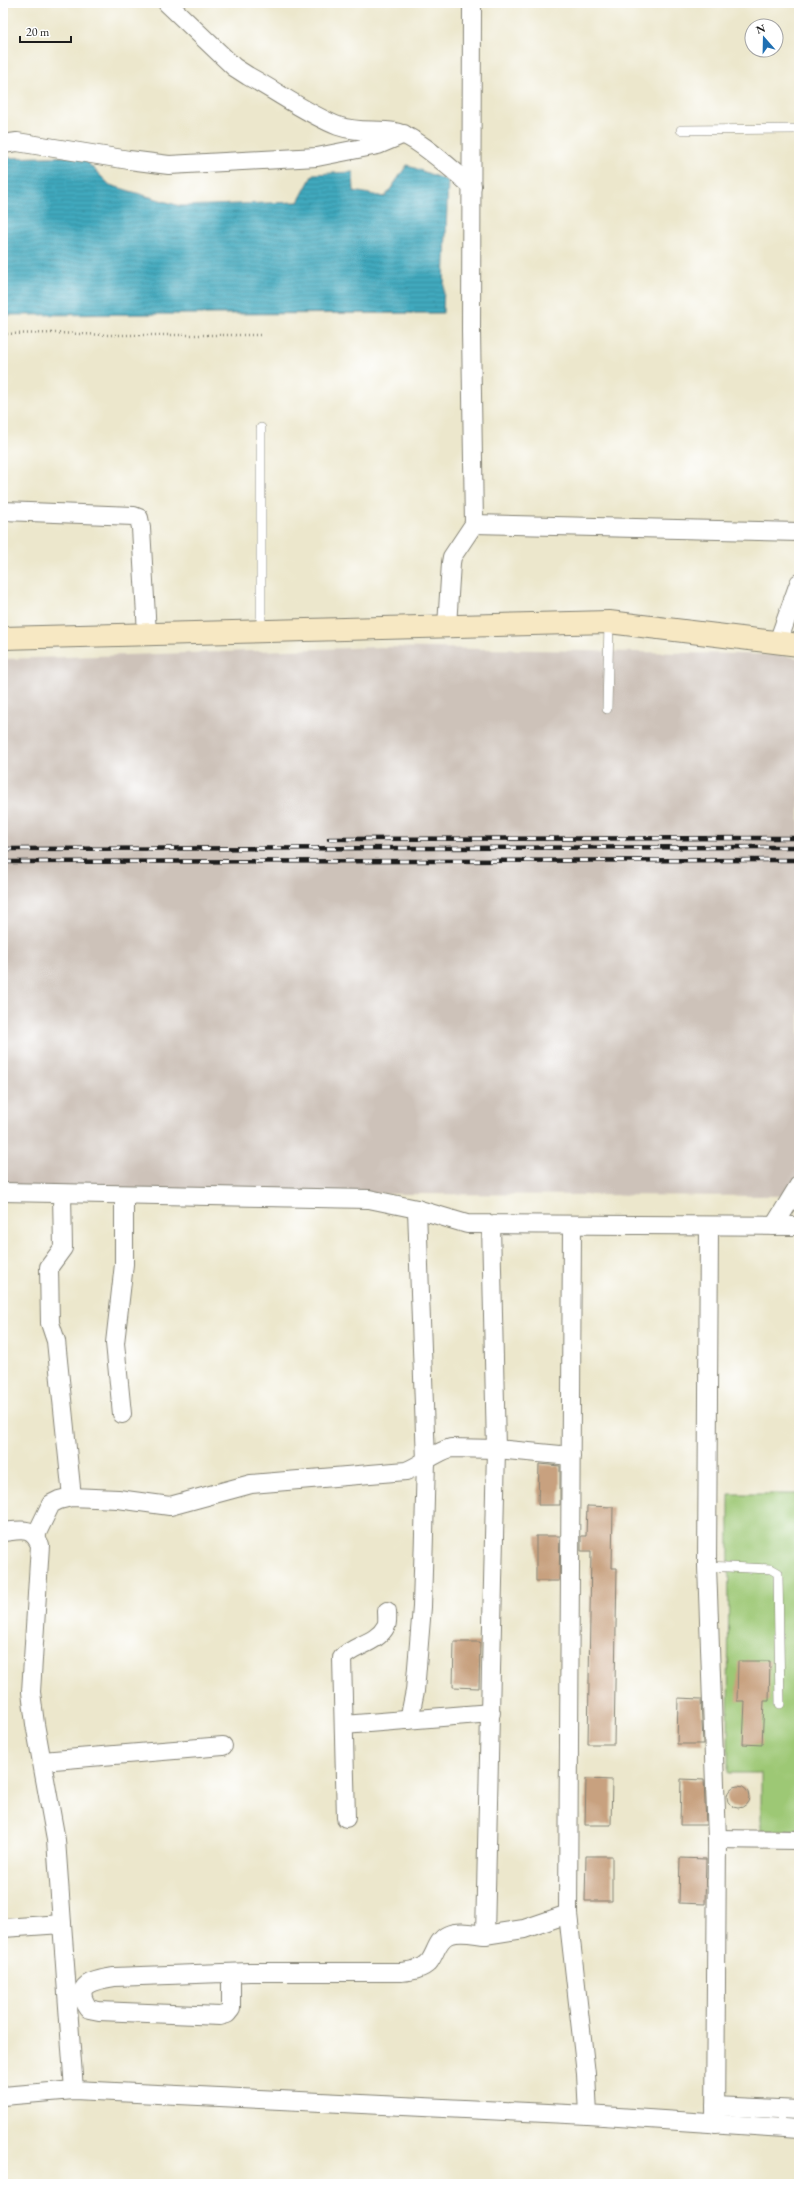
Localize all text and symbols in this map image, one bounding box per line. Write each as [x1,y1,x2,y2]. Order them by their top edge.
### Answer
scale bar [20,18,71,44]
north arrow [744,18,784,58]
text: N [754,20,767,37]
text: 20 m [26,24,50,40]

